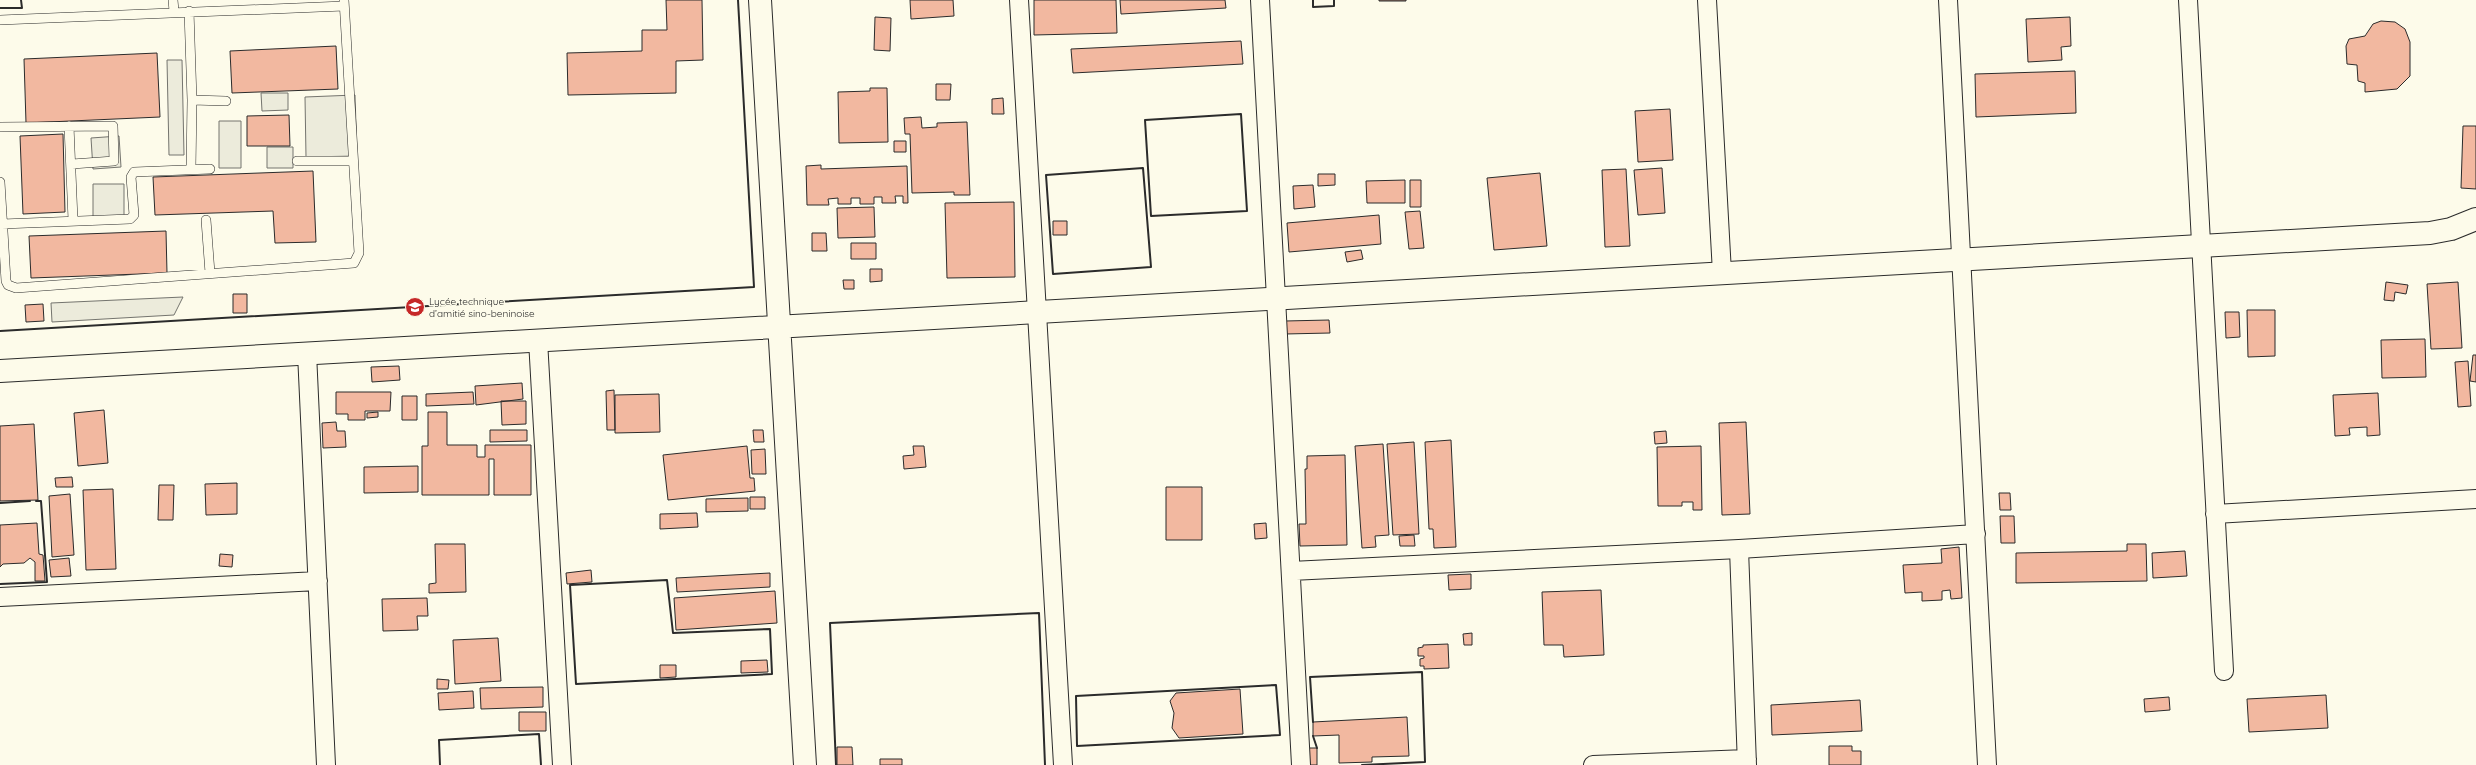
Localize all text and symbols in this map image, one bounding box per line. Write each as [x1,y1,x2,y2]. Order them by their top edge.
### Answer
place label: Lycée technique d’amitié sino-beninoise [429,295,535,320]
school or university icon: Lycée technique d’amitié sino-beninoise [404,296,426,318]

